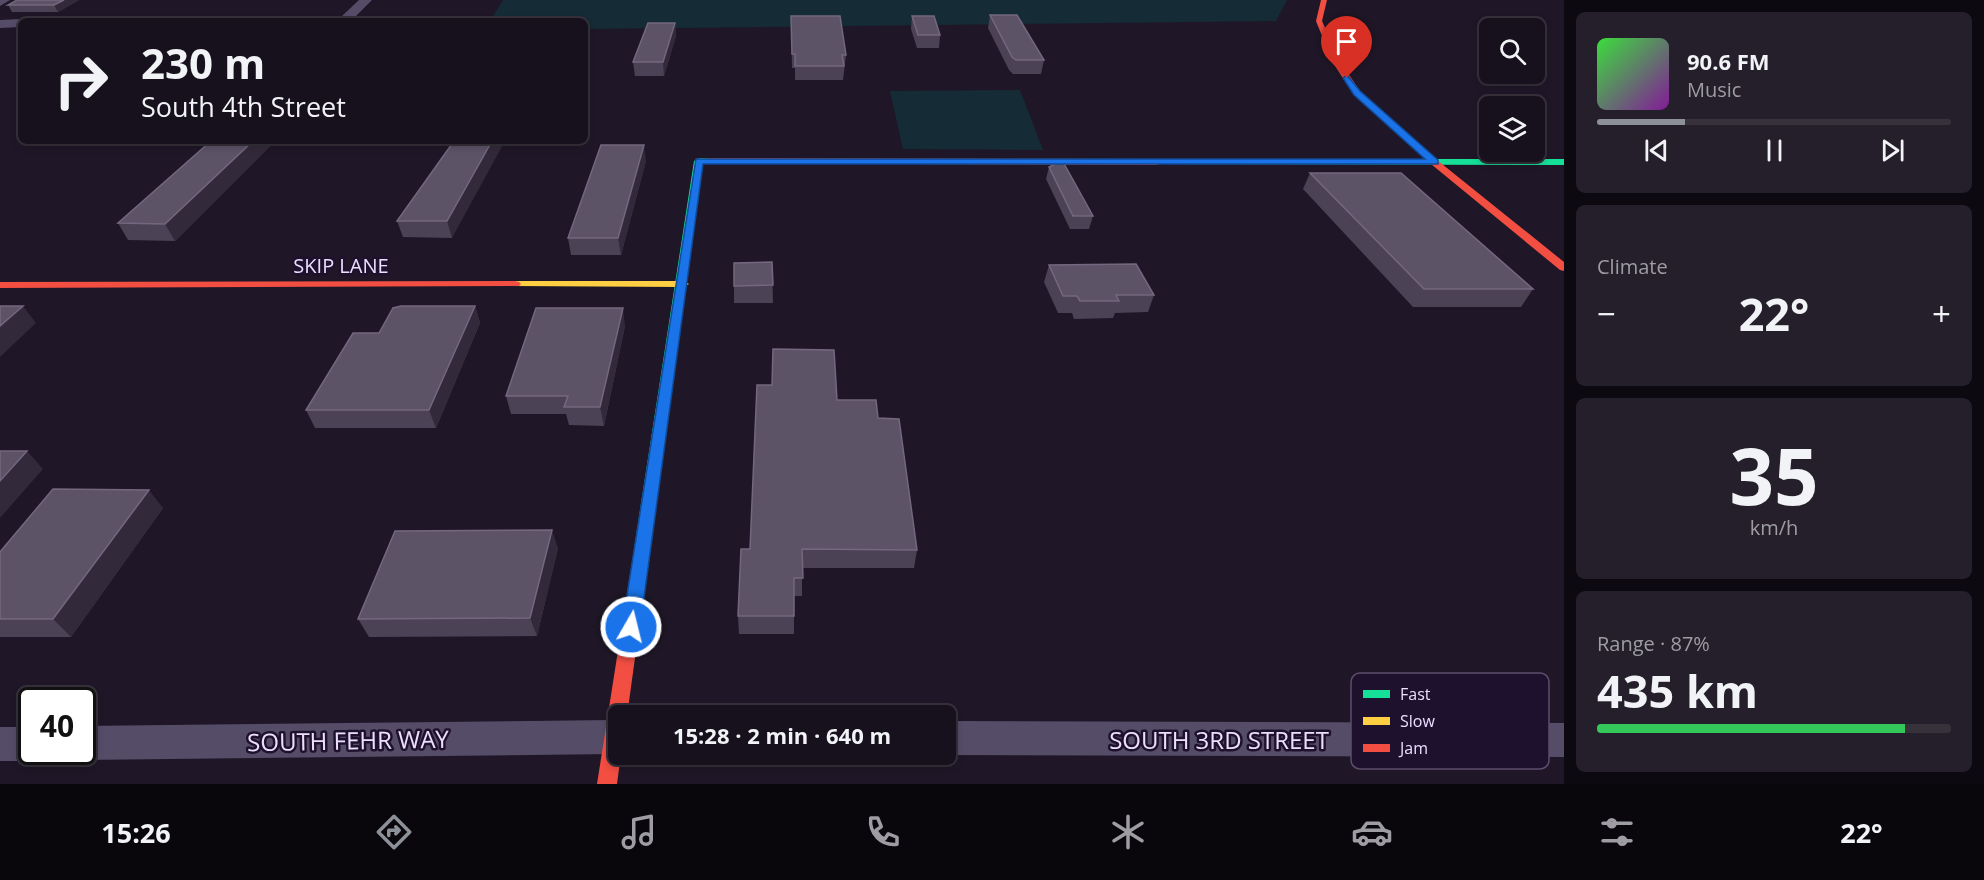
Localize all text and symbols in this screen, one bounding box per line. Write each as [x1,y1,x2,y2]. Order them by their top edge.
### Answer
pin [1321,16,1372,78]
map controls [1479,18,1545,162]
button: search [1479,18,1545,84]
icon: arrive [1330,25,1363,58]
text: 230 m [141,34,265,91]
icon: right [42,42,120,120]
text: 90.6 FM [1687,46,1770,76]
text: Music [1687,76,1741,103]
text: South 4th Street [141,88,346,125]
button: layers [1479,96,1545,162]
icon: previous [1640,134,1673,167]
icon: pause [1758,134,1791,167]
icon: next [1876,134,1909,167]
street label: SKIP LANE [293,252,389,279]
text: Climate [1597,253,1668,280]
text: 22° [1739,283,1809,344]
text: − [1597,291,1616,336]
text: + [1932,291,1951,336]
text: 35 [1729,422,1819,528]
text: km/h [1750,514,1798,541]
position arrow [599,595,663,659]
text: Range · 87% [1597,630,1710,657]
text: 435 km [1597,660,1758,721]
legend [1351,673,1549,769]
text: Fast [1400,683,1431,705]
speed limit sign: 40 [18,687,96,765]
text: Slow [1400,710,1435,732]
text: 15:28 · 2 min · 640 m [673,720,891,750]
street label: SOUTH FEHR WAY [247,722,450,758]
street label: SOUTH 3RD STREET [1109,723,1329,756]
text: Jam [1398,737,1428,759]
icon: directions [373,811,415,853]
icon: music [618,811,660,853]
icon: phone [862,811,904,853]
icon: climate [1107,811,1149,853]
icon: car [1351,811,1393,853]
icon: filters [1596,811,1638,853]
text: 15:26 [101,814,171,851]
text: 22° [1840,814,1883,851]

